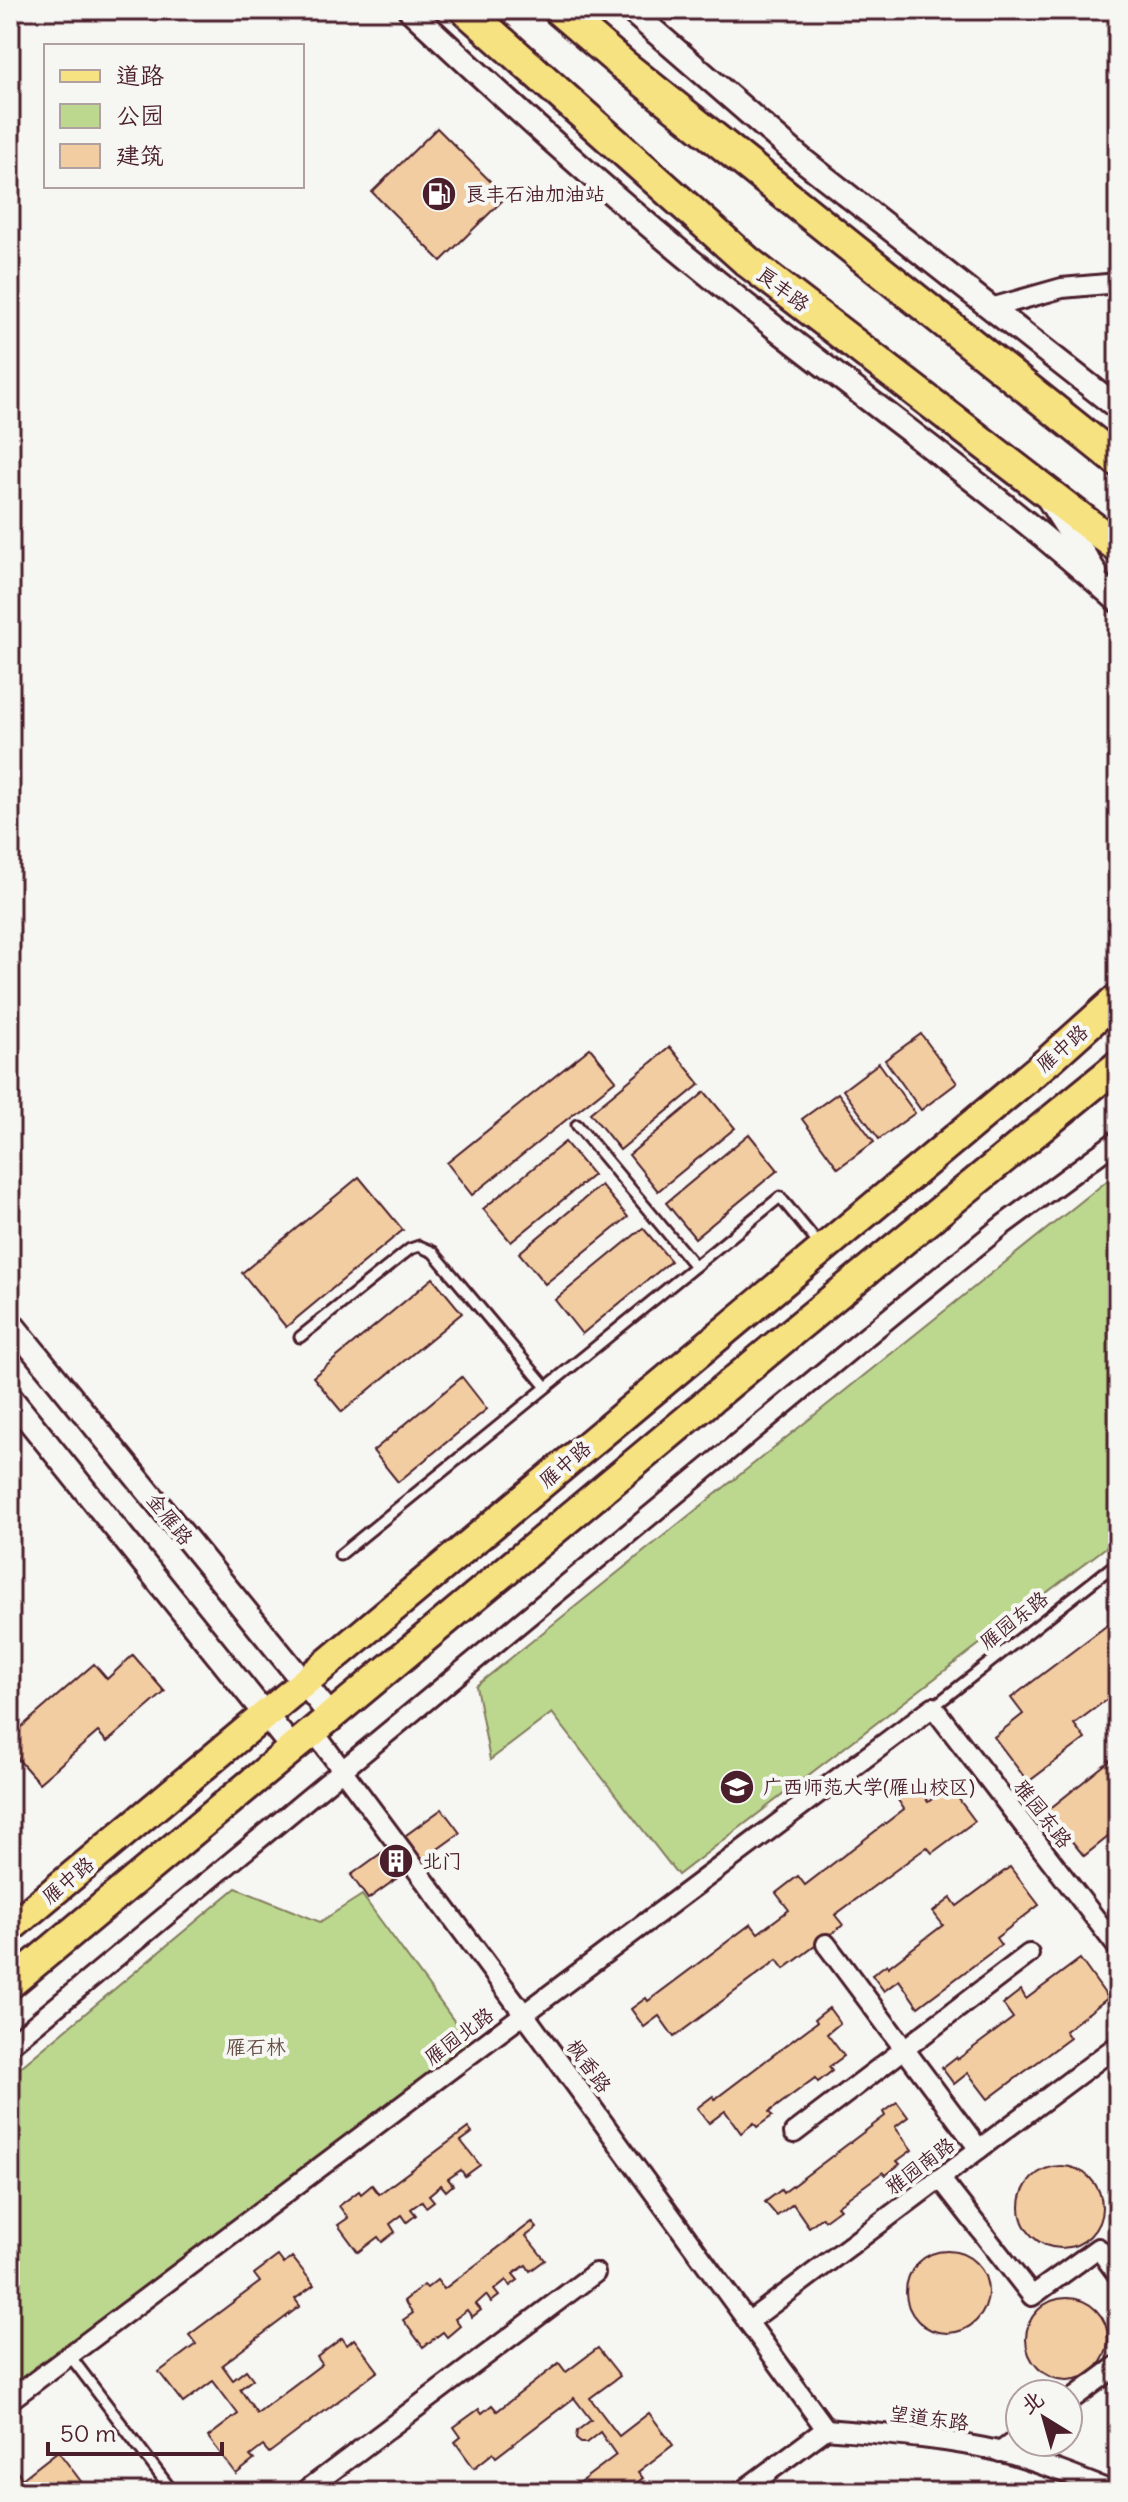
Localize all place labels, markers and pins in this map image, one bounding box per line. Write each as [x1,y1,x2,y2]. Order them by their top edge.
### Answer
fuel station icon: 良丰石油加油站 [420,175,458,213]
place label: 良丰石油加油站 [465,181,605,206]
school or university icon: 广西师范大学(雁山校区) [718,1768,756,1806]
place label: 广西师范大学(雁山校区) [763,1774,975,1799]
building icon: 北门 [377,1842,415,1880]
place label: 北门 [422,1848,462,1873]

